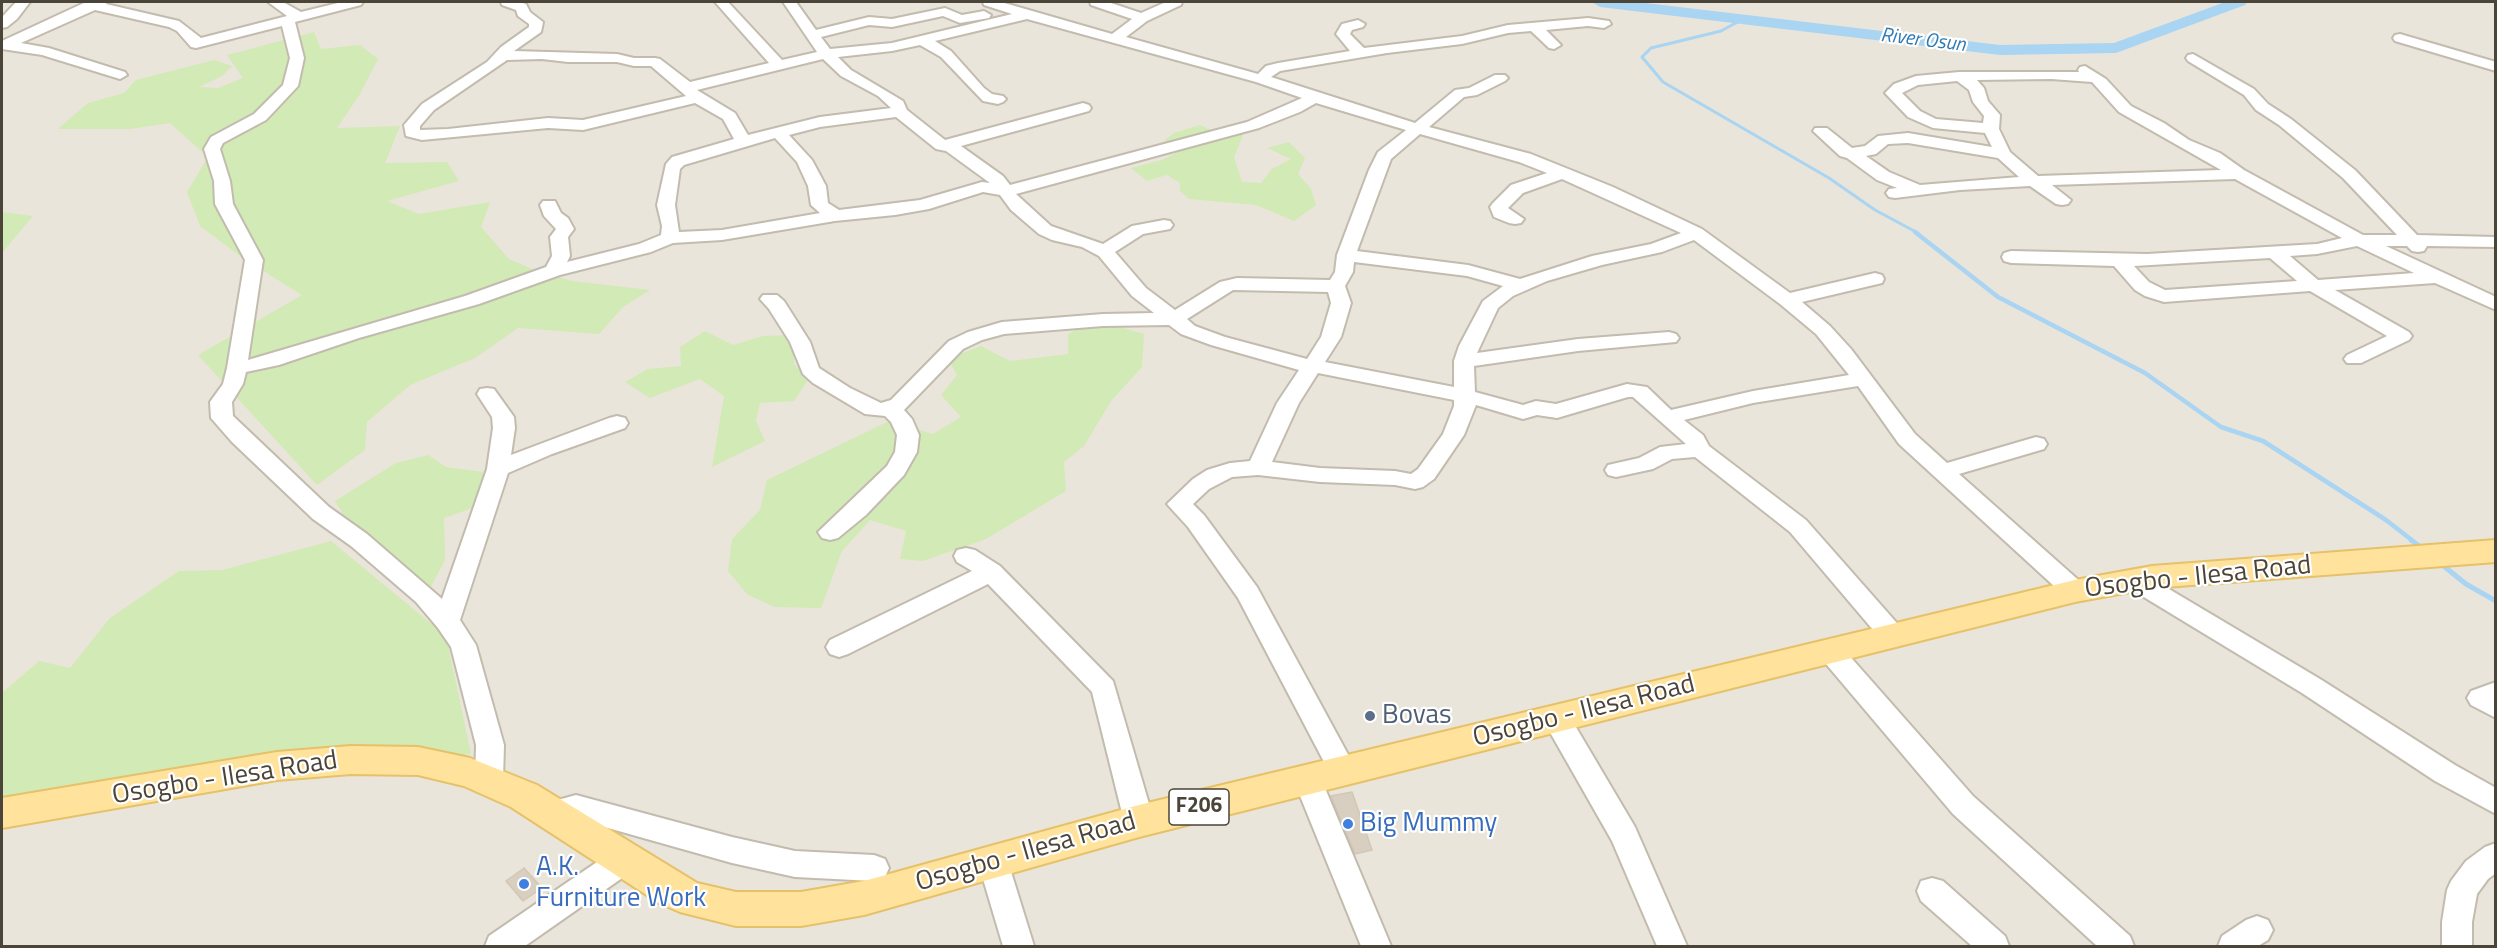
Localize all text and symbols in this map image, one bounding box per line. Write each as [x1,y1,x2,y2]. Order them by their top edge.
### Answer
water label: River Osun [1879,24,1967,58]
street label: Osogbo - Ilesa Road [2083,550,2313,606]
street label: Osogbo - Ilesa Road [1470,669,1698,755]
place label: Bovas [1382,700,1451,732]
marker: Bovas [1363,709,1377,723]
street label: Osogbo - Ilesa Road [110,745,340,813]
road number: F206 [1169,789,1229,825]
street label: Osogbo - Ilesa Road [912,806,1140,900]
place label: Big Mummy [1360,808,1497,840]
marker: Big Mummy [1341,817,1355,831]
place label: A.K. Furniture Work [536,852,706,915]
marker: A.K. Furniture Work [517,877,531,891]

